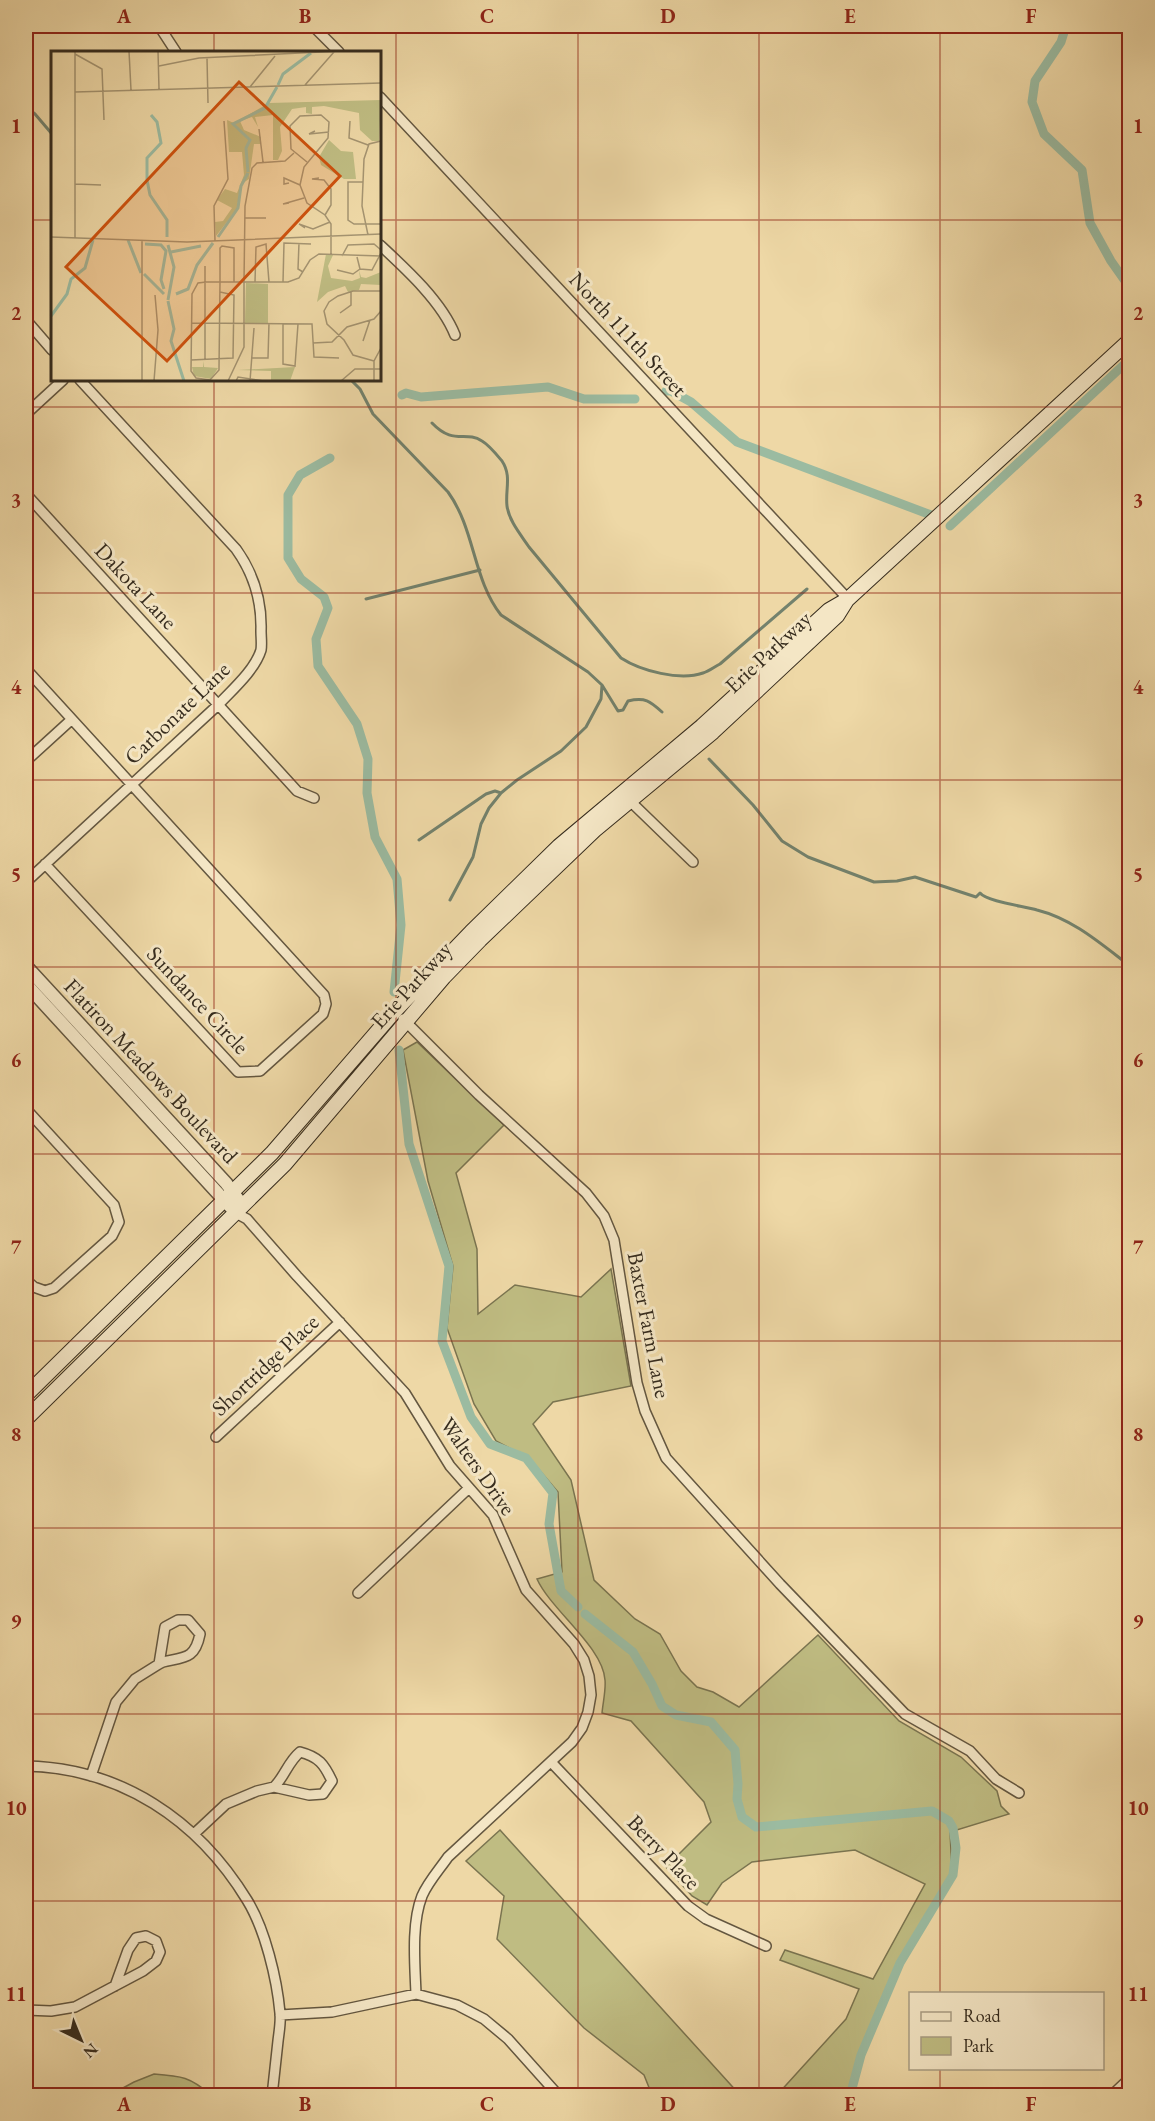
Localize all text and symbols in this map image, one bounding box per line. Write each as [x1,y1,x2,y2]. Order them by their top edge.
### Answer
text: A [116,3,132,29]
text: B [299,3,311,29]
text: C [480,3,494,29]
text: D [660,3,676,29]
text: E [844,3,856,29]
text: F [1026,3,1037,29]
inset map [51,51,381,381]
text: 1 [11,113,21,139]
text: 1 [1133,113,1143,139]
street label: North 111th Street [563,265,694,403]
text: 2 [11,300,22,326]
text: 2 [1133,300,1144,326]
text: 3 [11,487,21,513]
text: 3 [1133,487,1143,513]
street label: Dakota Lane [88,536,184,636]
street label: Erie Parkway [718,604,818,700]
street label: Carbonate Lane [118,655,236,771]
text: 4 [11,674,22,700]
text: 4 [1133,674,1144,700]
text: 5 [11,861,21,887]
text: 5 [1133,861,1143,887]
street label: Erie Parkway [364,935,458,1035]
street label: Sundance Circle [140,940,256,1061]
street label: Flatiron Meadows Boulevard [58,972,245,1170]
text: 6 [11,1047,22,1073]
text: 6 [1133,1047,1144,1073]
text: 7 [11,1234,22,1260]
text: 7 [1133,1234,1144,1260]
street label: Baxter Farm Lane [621,1249,677,1401]
street label: Shortridge Place [205,1308,325,1422]
street label: Walters Drive [434,1411,523,1521]
text: 8 [11,1421,21,1447]
text: 8 [1133,1421,1143,1447]
text: 9 [11,1608,22,1634]
text: 9 [1133,1608,1144,1634]
text: 10 [5,1795,27,1821]
text: 10 [1127,1795,1149,1821]
street label: Berry Place [621,1808,707,1896]
text: 11 [5,1981,27,2007]
text: 11 [1127,1981,1149,2007]
legend [909,1992,1104,2070]
text: Road [963,2004,1002,2027]
north arrow [51,2010,111,2070]
text: Park [963,2034,994,2057]
text: N [79,2039,103,2063]
text: A [116,2091,132,2117]
text: B [299,2091,311,2117]
text: C [480,2091,494,2117]
text: D [660,2091,676,2117]
text: E [844,2091,856,2117]
text: F [1026,2091,1037,2117]

